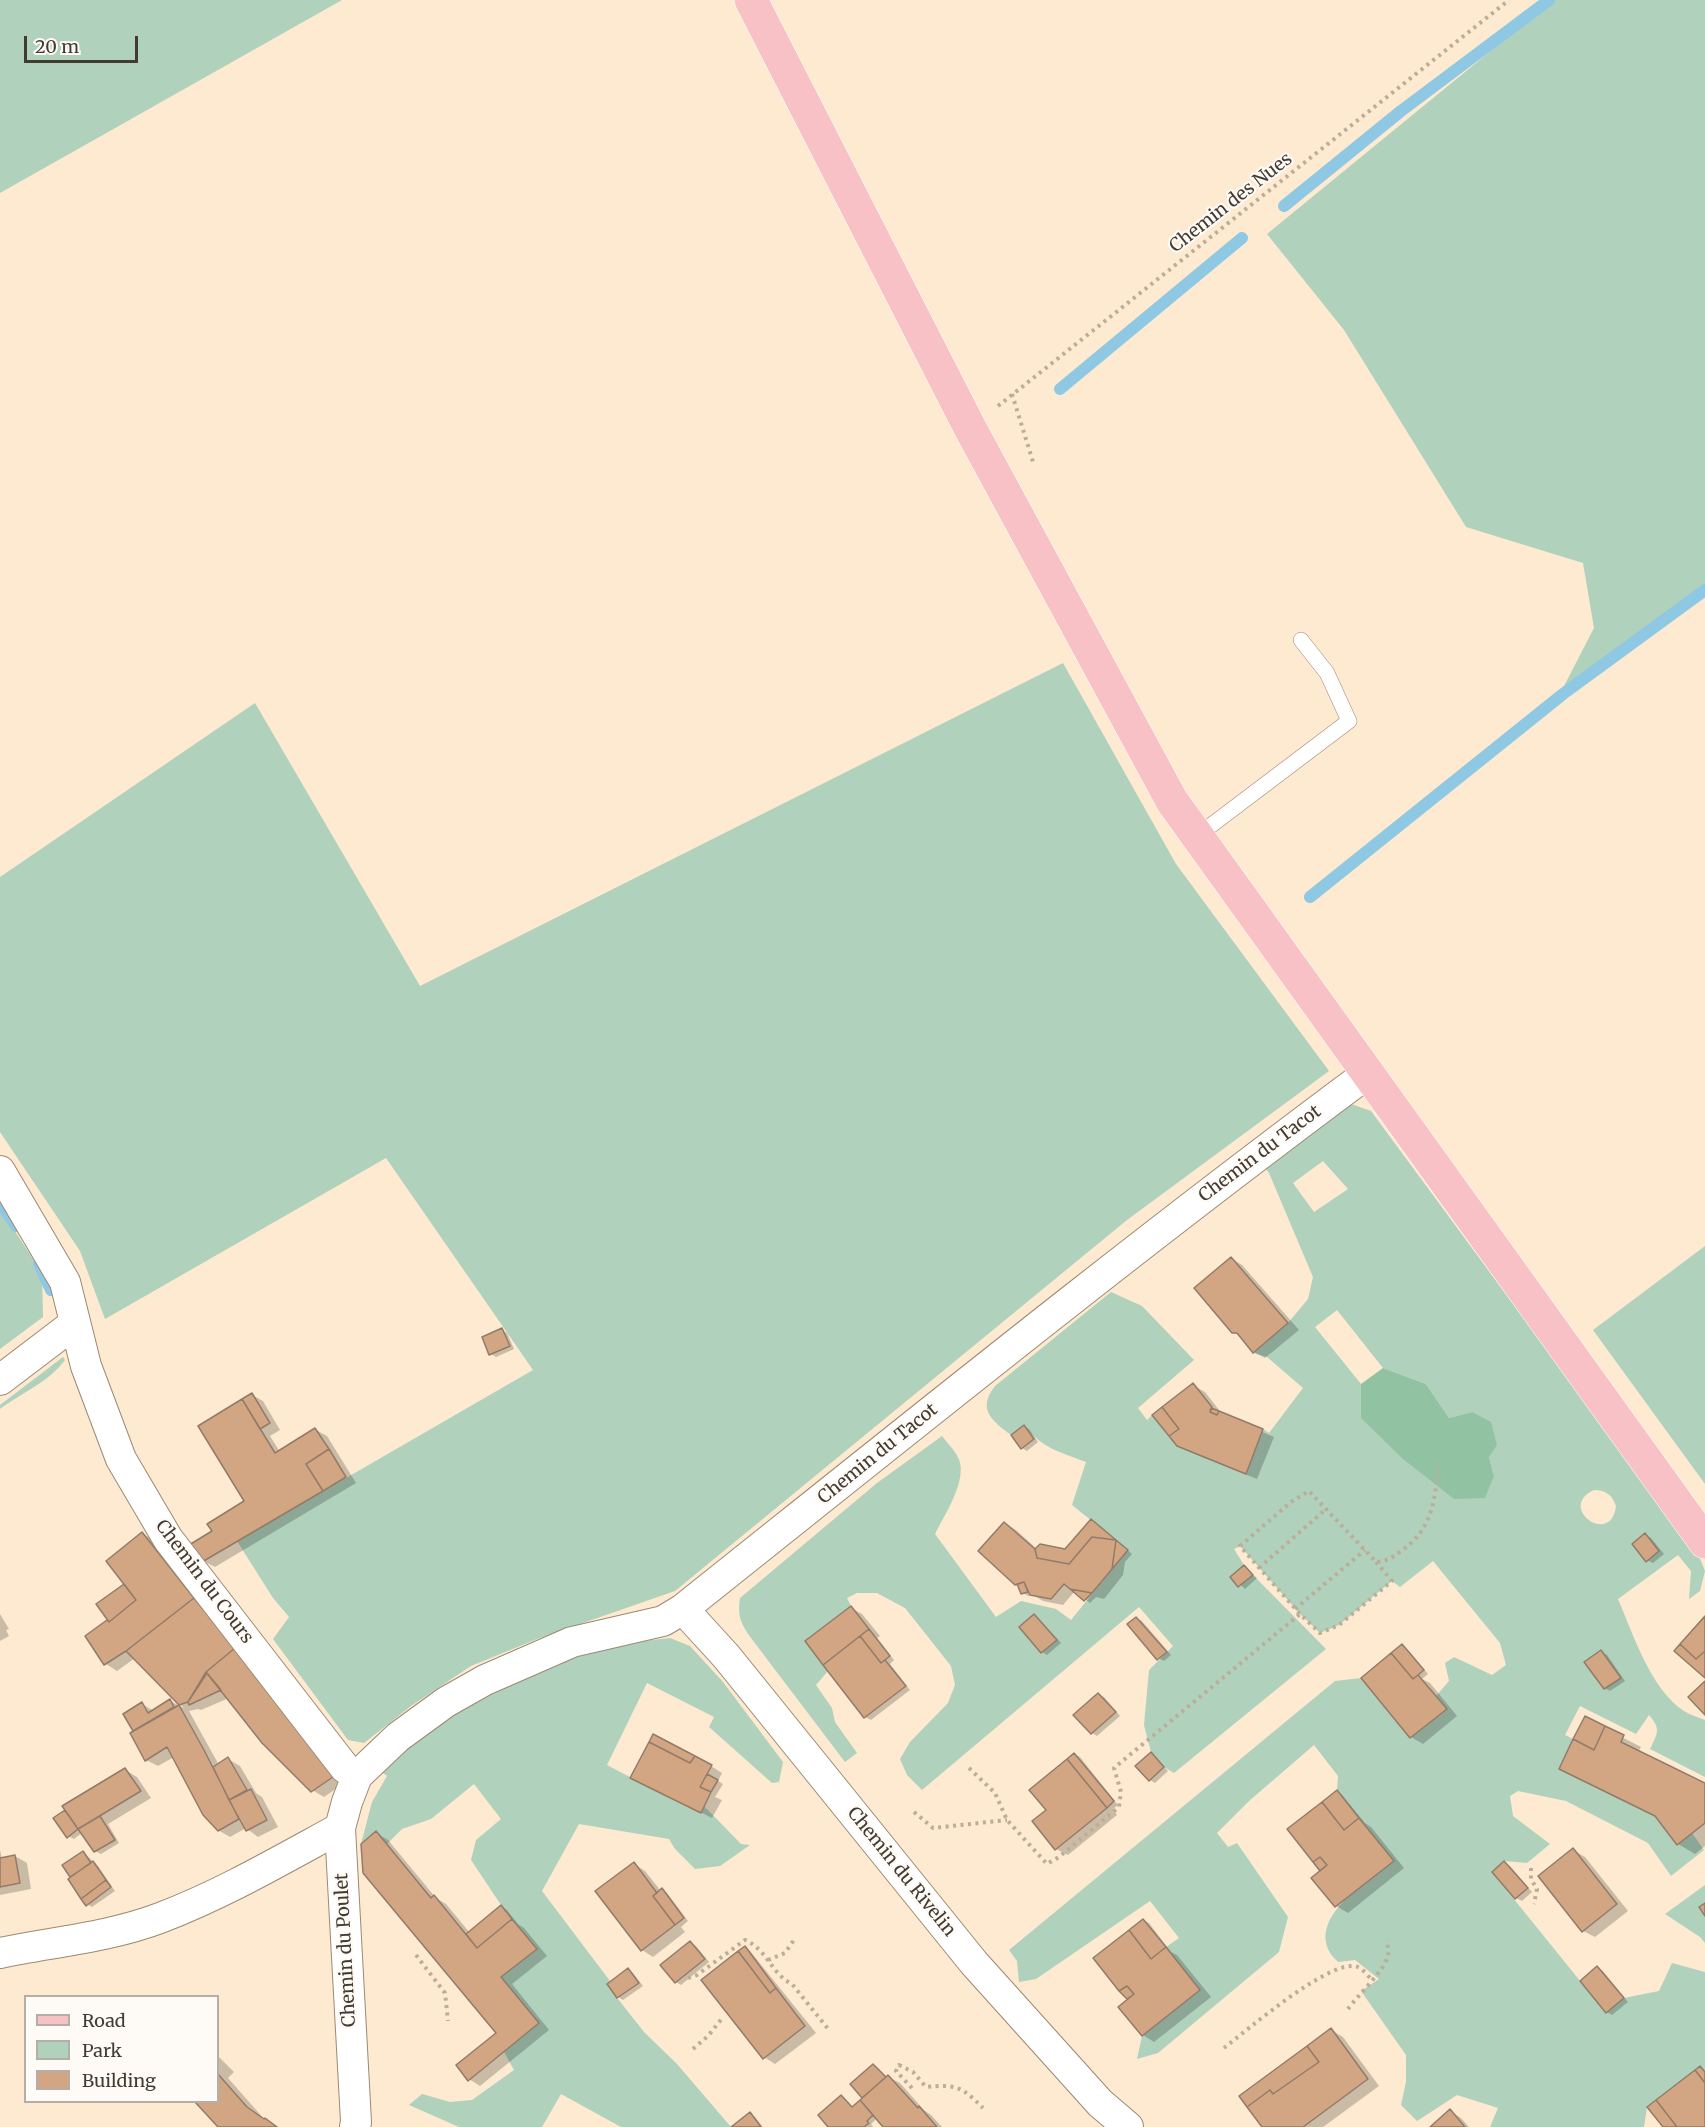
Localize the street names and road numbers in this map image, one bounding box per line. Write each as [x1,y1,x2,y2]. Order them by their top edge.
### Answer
street label: Chemin des Nues [1165,148,1297,258]
street label: Chemin du Tacot [1195,1101,1325,1207]
street label: Chemin du Tacot [814,1399,942,1509]
street label: Chemin du Cours [150,1516,258,1648]
street label: Chemin du Rivelin [842,1803,960,1941]
street label: Chemin du Poulet [331,1872,361,2028]

